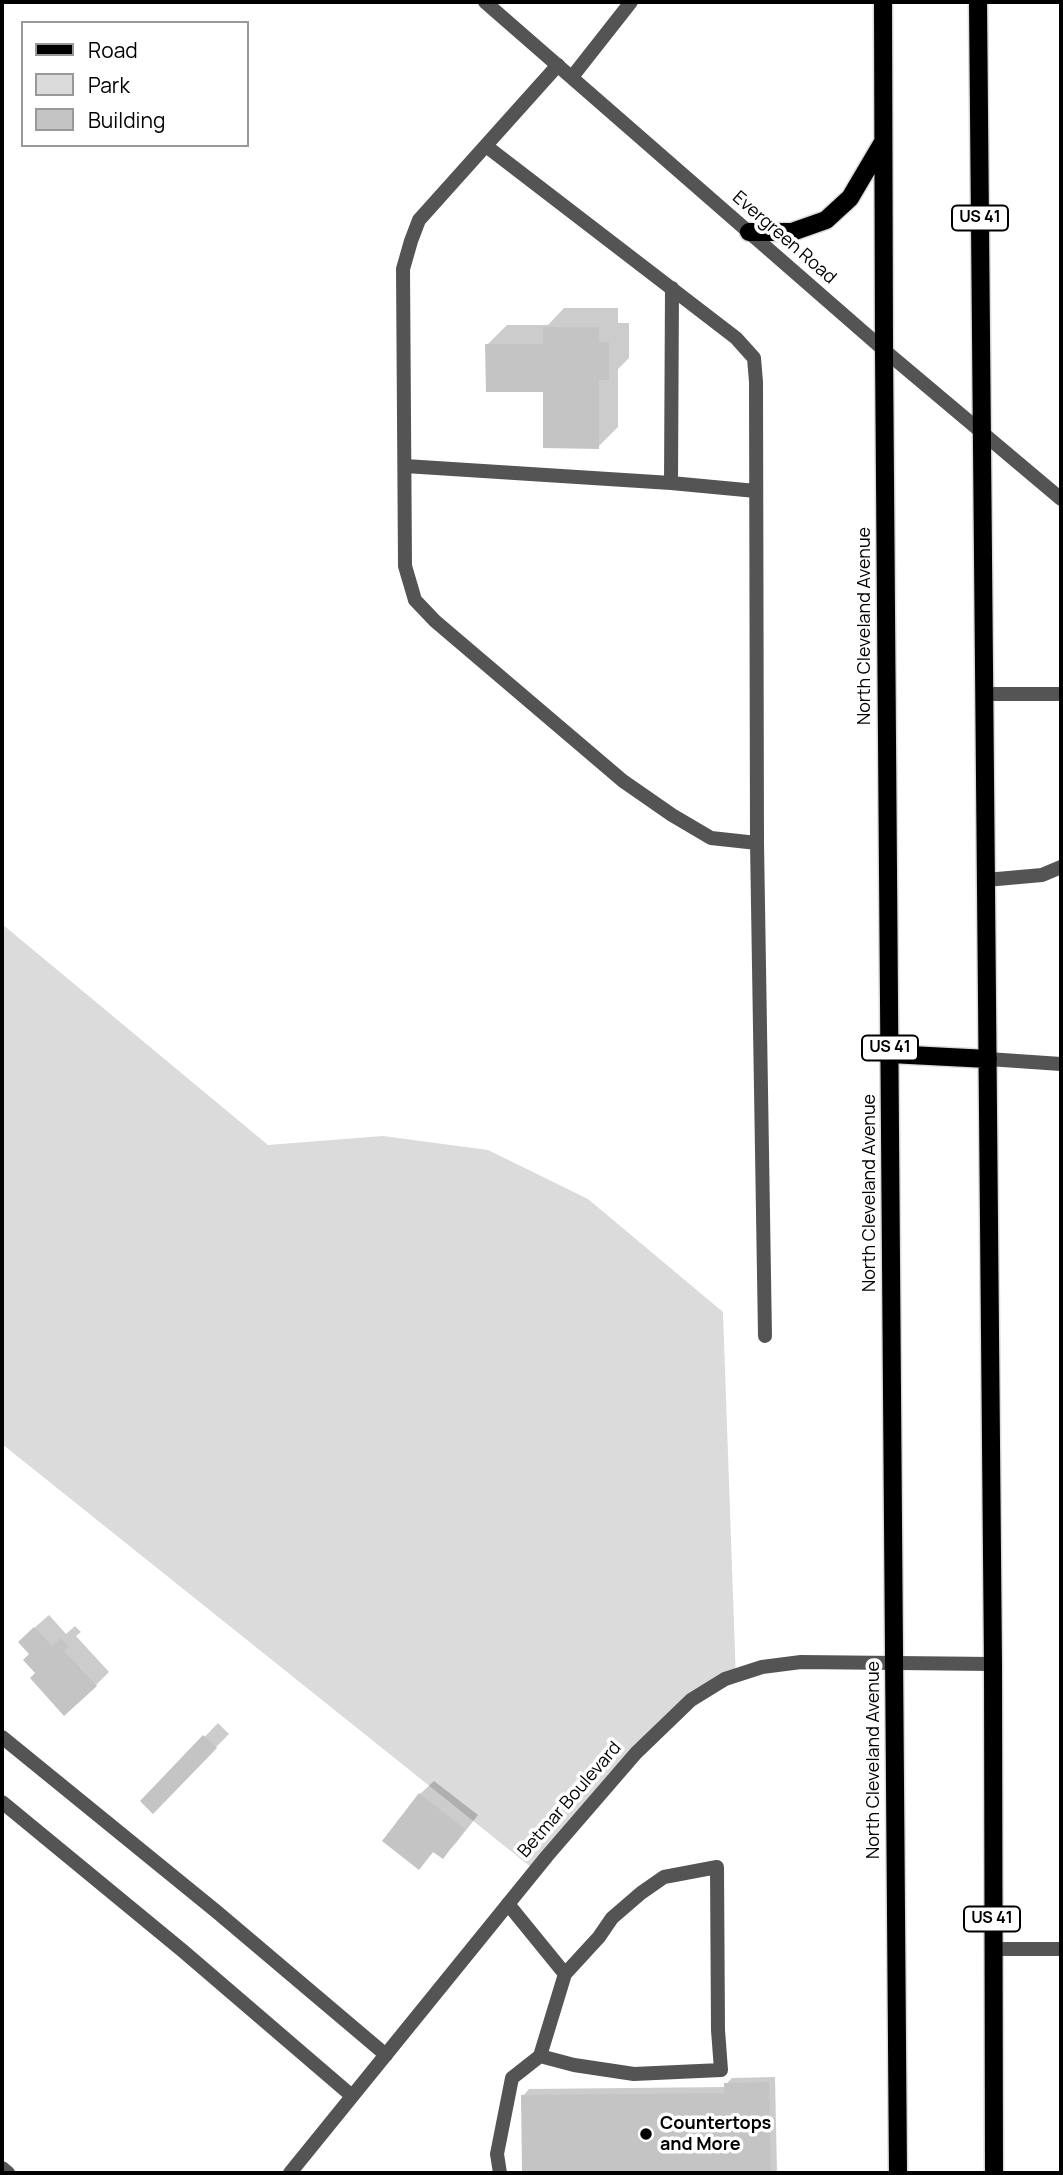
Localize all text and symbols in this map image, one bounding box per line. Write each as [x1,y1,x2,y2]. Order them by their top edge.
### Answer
legend [21,21,248,147]
text: Road [88,36,138,64]
text: Park [88,71,130,99]
text: Building [88,106,165,134]
street label: Evergreen Road [728,187,840,289]
road number: US 41 [952,206,1008,230]
street label: North Cleveland Avenue [854,527,876,725]
road number: US 41 [862,1036,918,1060]
street label: North Cleveland Avenue [859,1094,881,1292]
street label: North Cleveland Avenue [863,1661,885,1859]
street label: Betmar Boulevard [514,1738,626,1862]
road number: US 41 [964,1907,1020,1932]
place label: Countertops and More [660,2113,771,2156]
marker: Countertops and More [638,2126,654,2142]

